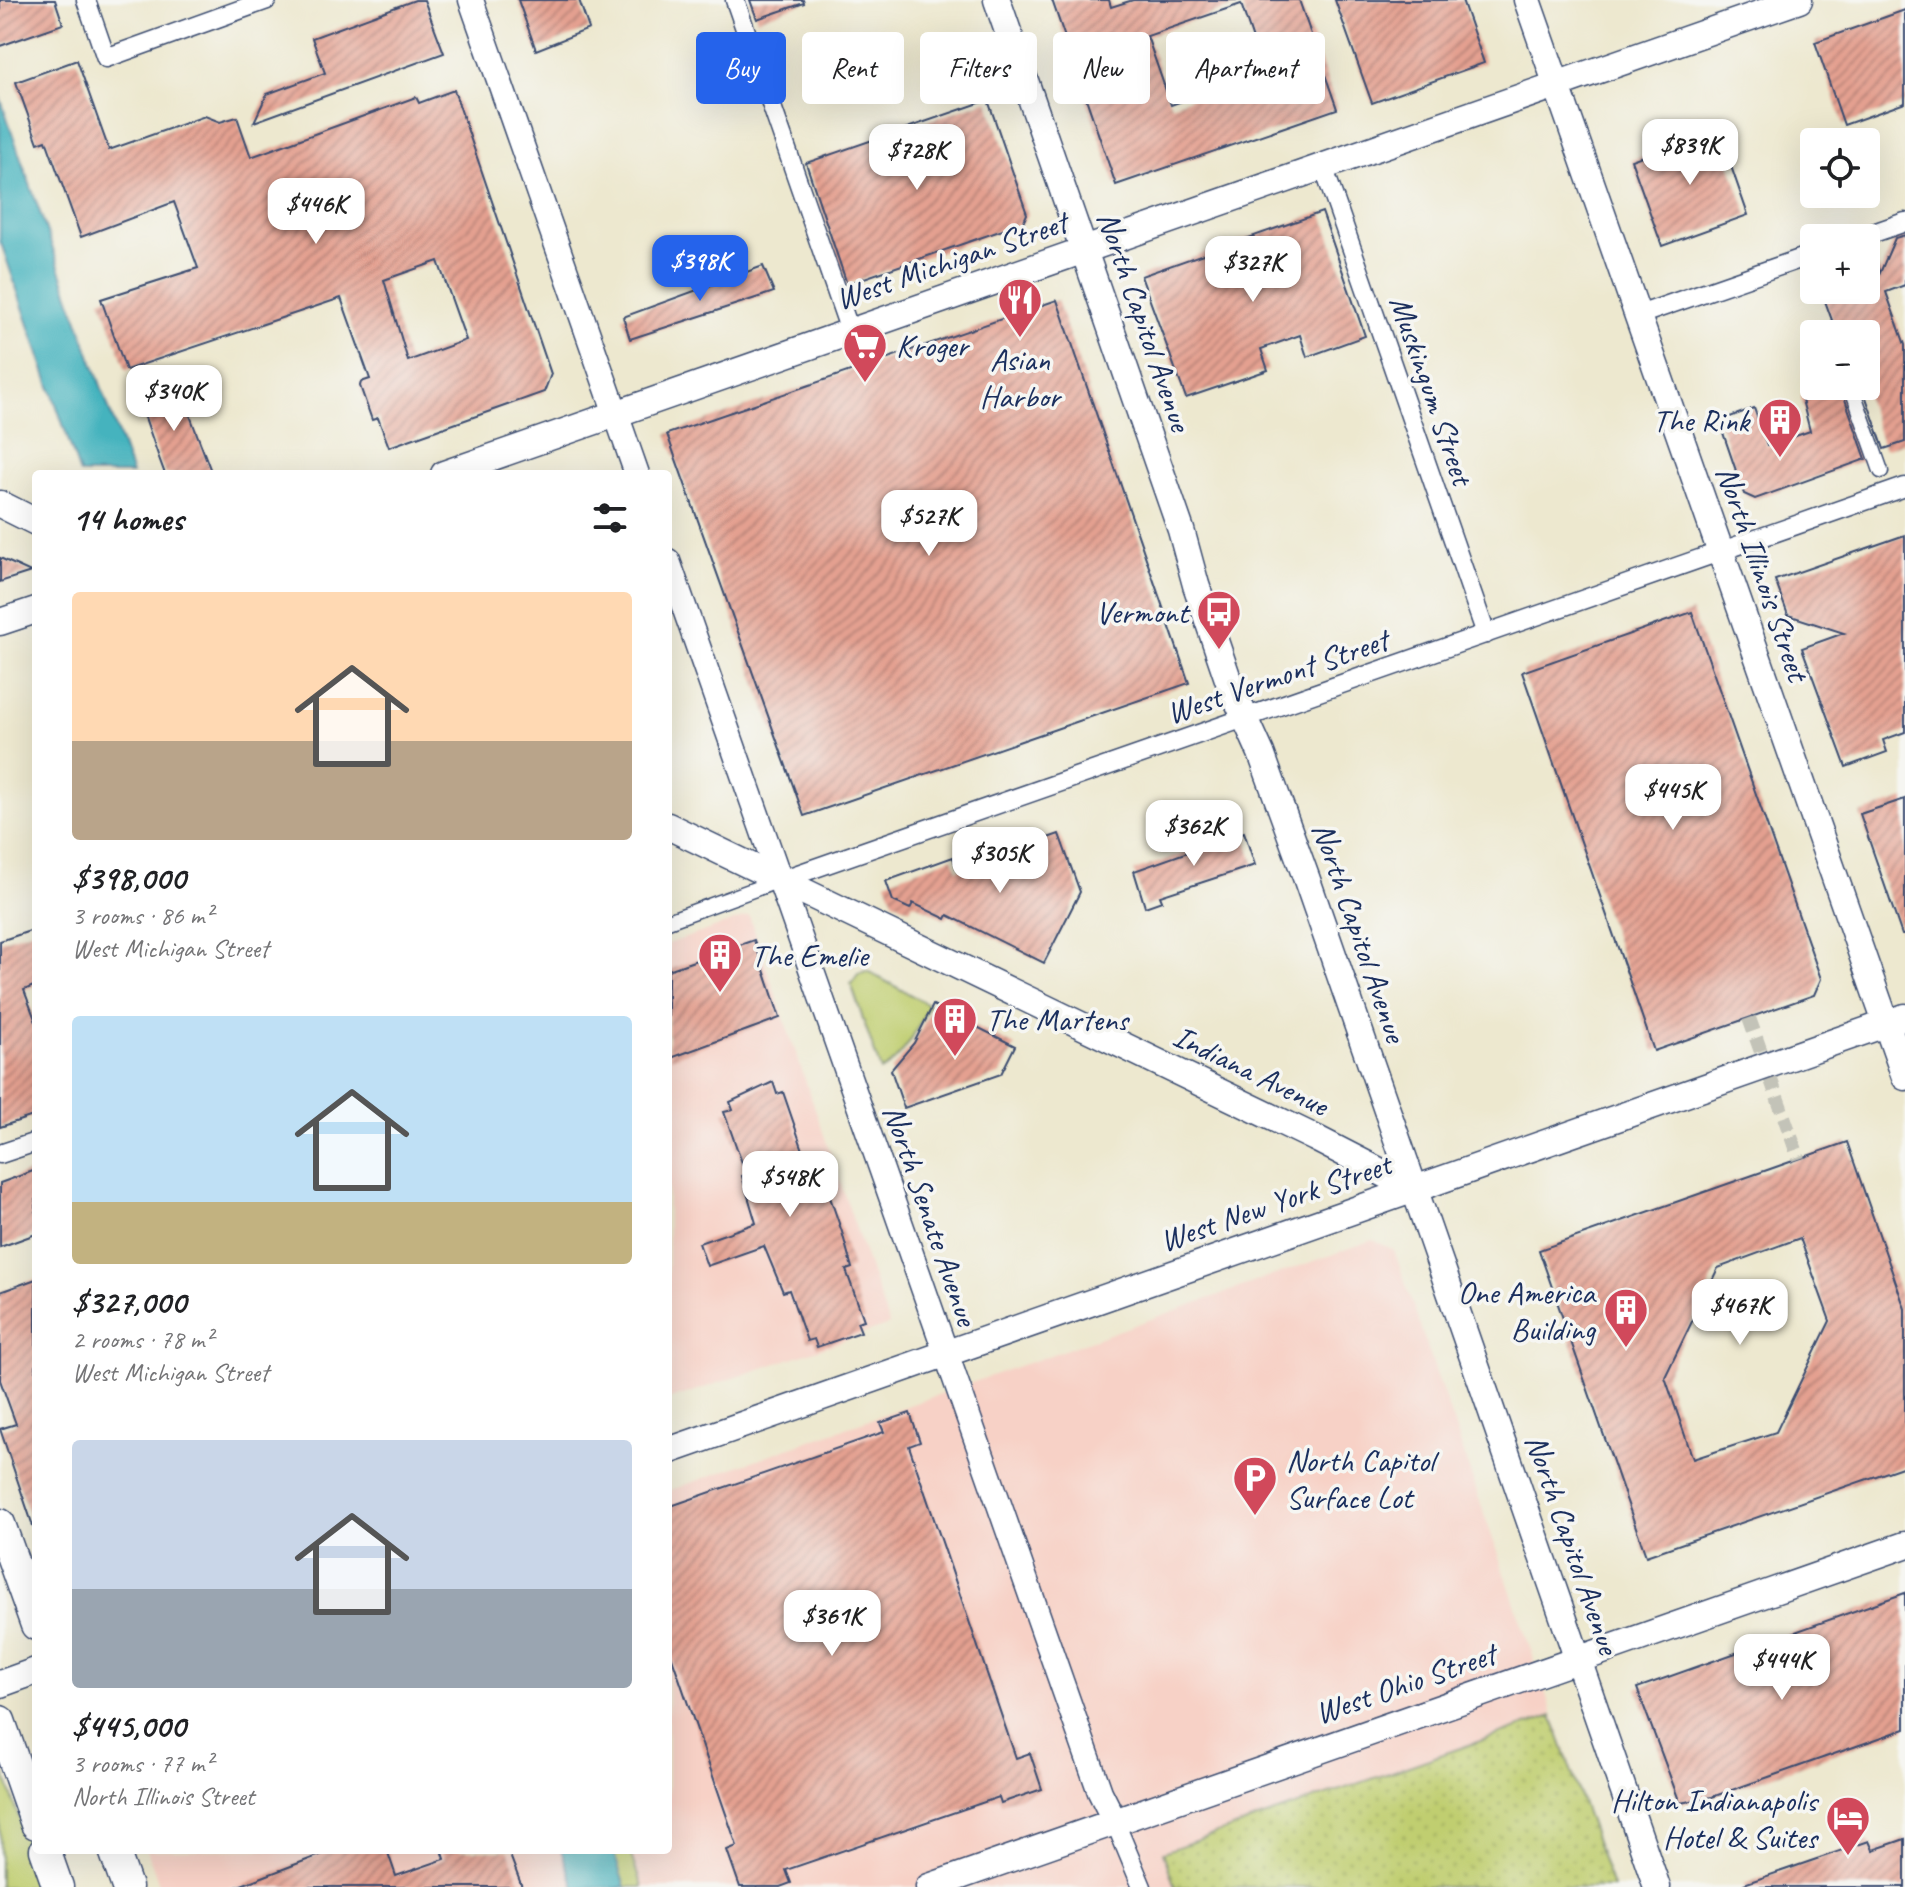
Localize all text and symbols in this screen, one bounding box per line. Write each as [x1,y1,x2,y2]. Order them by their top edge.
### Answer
chip: Buy [696,32,786,104]
chip: Rent [802,32,904,104]
chip: Filters [920,32,1037,104]
chip: New [1053,32,1150,104]
chip: Apartment [1166,32,1325,104]
pin: $839K [1634,119,1746,187]
pin: $728K [861,124,973,192]
text: $839K [1660,128,1720,161]
map controls [1800,128,1880,400]
button: locate [1800,128,1880,208]
text: $728K [887,133,947,166]
pin: $446K [260,178,372,246]
text: $446K [286,187,346,220]
street label: West Michigan Street [830,200,1076,319]
street label: North Capitol Avenue [1088,206,1202,439]
button: + [1800,224,1880,304]
pin: $398K [644,235,756,303]
pin: $327K [1197,236,1309,304]
text: $398K [670,244,730,277]
text: $327K [1223,245,1283,278]
restaurant icon: Asian Harbor [996,276,1044,339]
street label: Muskingum Street [1380,290,1484,493]
button: − [1800,320,1880,400]
supermarket icon: Kroger [841,321,889,384]
place label: Kroger [896,325,971,366]
place label: Asian Harbor [980,339,1063,417]
pin: $340K [118,365,230,433]
text: $340K [144,374,204,407]
building icon: The Rink [1756,396,1804,459]
place label: The Rink [1653,400,1751,441]
street label: North Illinois Street [1707,460,1820,689]
pin: $527K [873,490,985,558]
icon: filters [588,496,632,540]
text: 14 homes [72,497,183,540]
text: $527K [899,499,959,532]
bus stop icon: Vermont [1195,588,1243,651]
place label: Vermont [1095,592,1191,633]
street label: West Vermont Street [1161,618,1397,734]
icon: home [280,644,424,788]
pin: $445K [1617,764,1729,832]
text: $445K [1643,773,1703,806]
pin: $362K [1138,800,1250,868]
text: $362K [1164,809,1224,842]
street label: North Capitol Avenue [1303,817,1417,1050]
pin: $305K [944,827,1056,895]
text: $305K [970,836,1030,869]
text: $398,000 [72,856,185,899]
text: 3 rooms · 86 m² [72,899,213,932]
building icon: The Emelie [696,931,744,994]
text: West Michigan Street [72,932,269,965]
place label: The Emelie [751,935,871,976]
building icon: The Martens [931,995,979,1058]
place label: The Martens [986,999,1130,1040]
street label: Indiana Avenue [1167,1015,1337,1127]
icon: home [280,1068,424,1212]
street label: North Senate Avenue [874,1099,988,1333]
street label: West New York Street [1154,1143,1399,1261]
pin: $548K [734,1151,846,1219]
text: $548K [760,1160,820,1193]
place label: One America Building [1458,1272,1597,1350]
pin: $467K [1684,1279,1796,1347]
text: $327,000 [72,1280,186,1323]
building icon: One America Building [1602,1286,1650,1349]
text: $467K [1710,1288,1770,1321]
text: 2 rooms · 78 m² [72,1323,213,1356]
text: West Michigan Street [72,1356,269,1389]
street label: North Capitol Avenue [1516,1429,1630,1662]
place label: North Capitol Surface Lot [1286,1440,1440,1518]
parking icon: North Capitol Surface Lot [1231,1454,1279,1517]
icon: home [280,1492,424,1636]
pin: $361K [776,1590,888,1658]
text: $361K [802,1599,862,1632]
street label: West Ohio Street [1310,1632,1505,1733]
pin: $444K [1726,1634,1838,1702]
text: $444K [1752,1643,1812,1676]
text: $445,000 [72,1704,185,1747]
text: 3 rooms · 77 m² [72,1747,213,1780]
text: North Illinois Street [72,1780,254,1813]
place label: Hilton Indianapolis Hotel & Suites [1611,1780,1820,1858]
hotel icon: Hilton Indianapolis Hotel & Suites [1824,1794,1872,1857]

